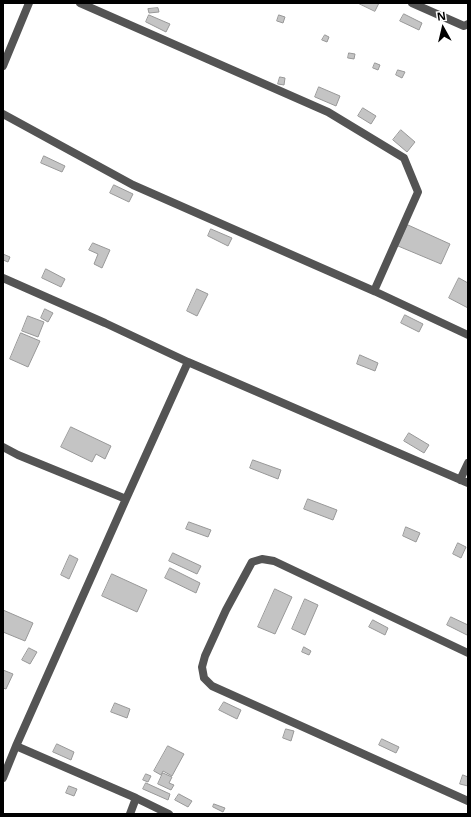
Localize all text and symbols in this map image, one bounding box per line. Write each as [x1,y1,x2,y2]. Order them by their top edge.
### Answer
north arrow [423,8,463,48]
text: N [436,8,447,24]

